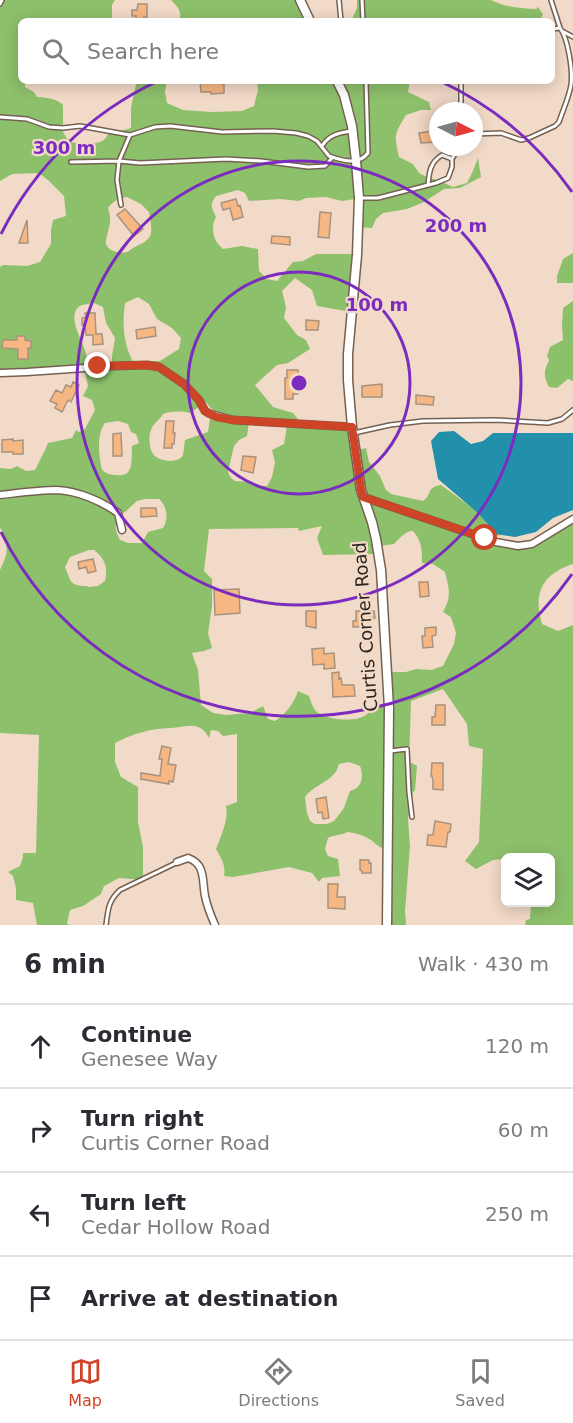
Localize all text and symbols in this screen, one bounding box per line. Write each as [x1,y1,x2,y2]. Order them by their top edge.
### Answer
search box [18,18,555,84]
icon: search [39,35,72,68]
text: Search here [87,39,219,64]
north arrow [429,102,483,156]
text: 300 m [33,137,95,158]
text: 200 m [425,215,487,236]
text: 100 m [346,294,408,315]
route end [84,352,110,378]
centre of rings [289,373,309,393]
route start [471,524,497,550]
street label: Curtis Corner Road [349,541,381,713]
map controls [501,853,555,907]
button: layers [501,853,555,907]
text: 6 min [24,949,106,979]
text: Walk · 430 m [418,952,549,976]
text: Continue [81,1022,192,1047]
icon: ahead [24,1030,57,1063]
text: 120 m [485,1034,549,1058]
text: Genesee Way [81,1047,218,1071]
text: Turn right [81,1106,204,1131]
icon: right [24,1114,57,1147]
text: 60 m [498,1118,549,1142]
text: Curtis Corner Road [81,1131,270,1155]
text: Turn left [81,1190,186,1215]
icon: left [24,1198,57,1231]
text: 250 m [485,1202,549,1226]
text: Cedar Hollow Road [81,1215,270,1239]
icon: arrive [24,1282,57,1315]
text: Arrive at destination [81,1286,338,1311]
tab: Map [68,1355,102,1410]
tab: Directions [238,1355,319,1410]
tab: Saved [455,1355,505,1410]

